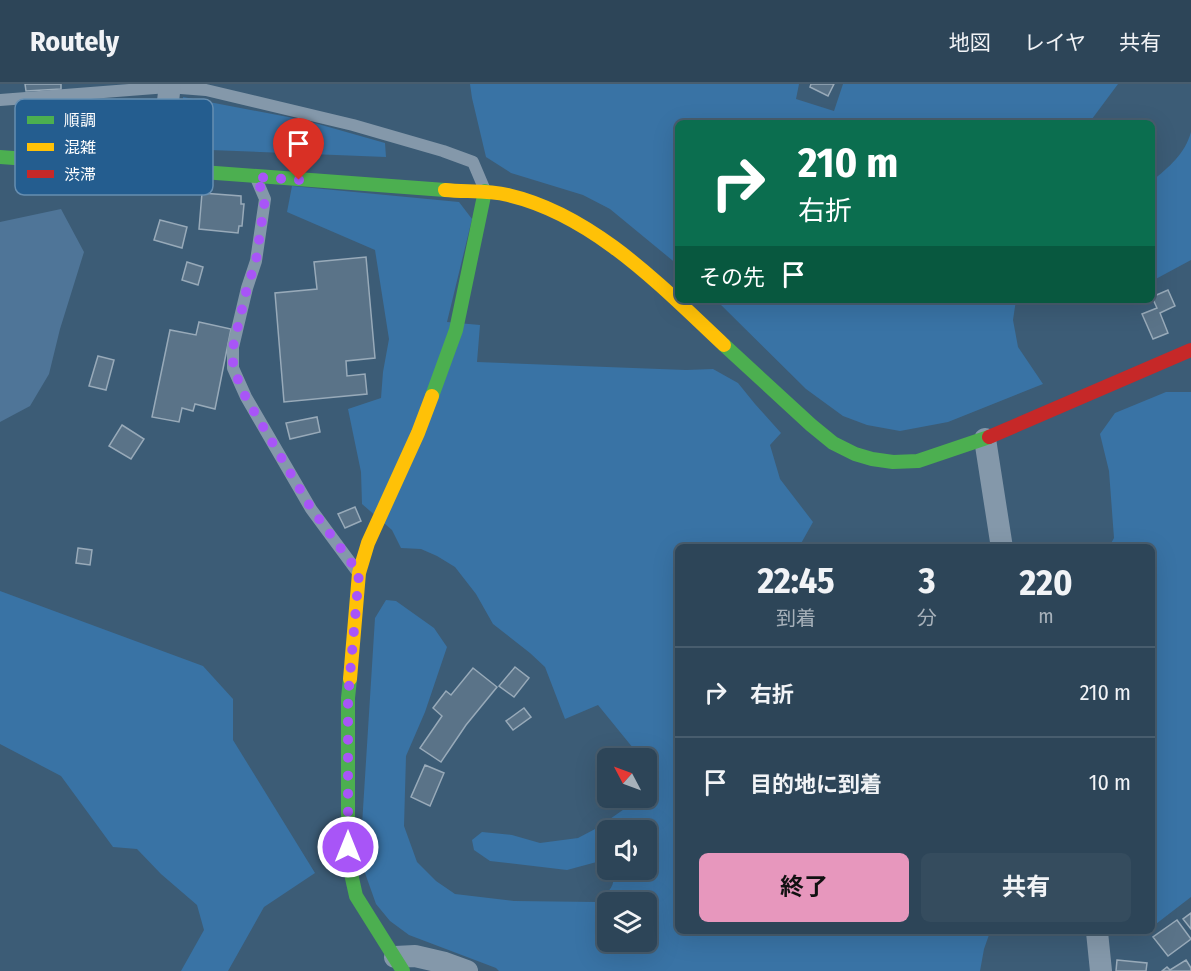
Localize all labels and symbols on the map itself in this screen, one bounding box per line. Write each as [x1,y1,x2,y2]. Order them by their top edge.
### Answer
legend [15,99,213,195]
text: 順調 [64,111,96,130]
pin [273,118,324,180]
text: 混雑 [64,138,96,157]
text: 渋滞 [64,165,96,184]
north arrow [597,748,657,808]
position arrow [316,815,380,879]

